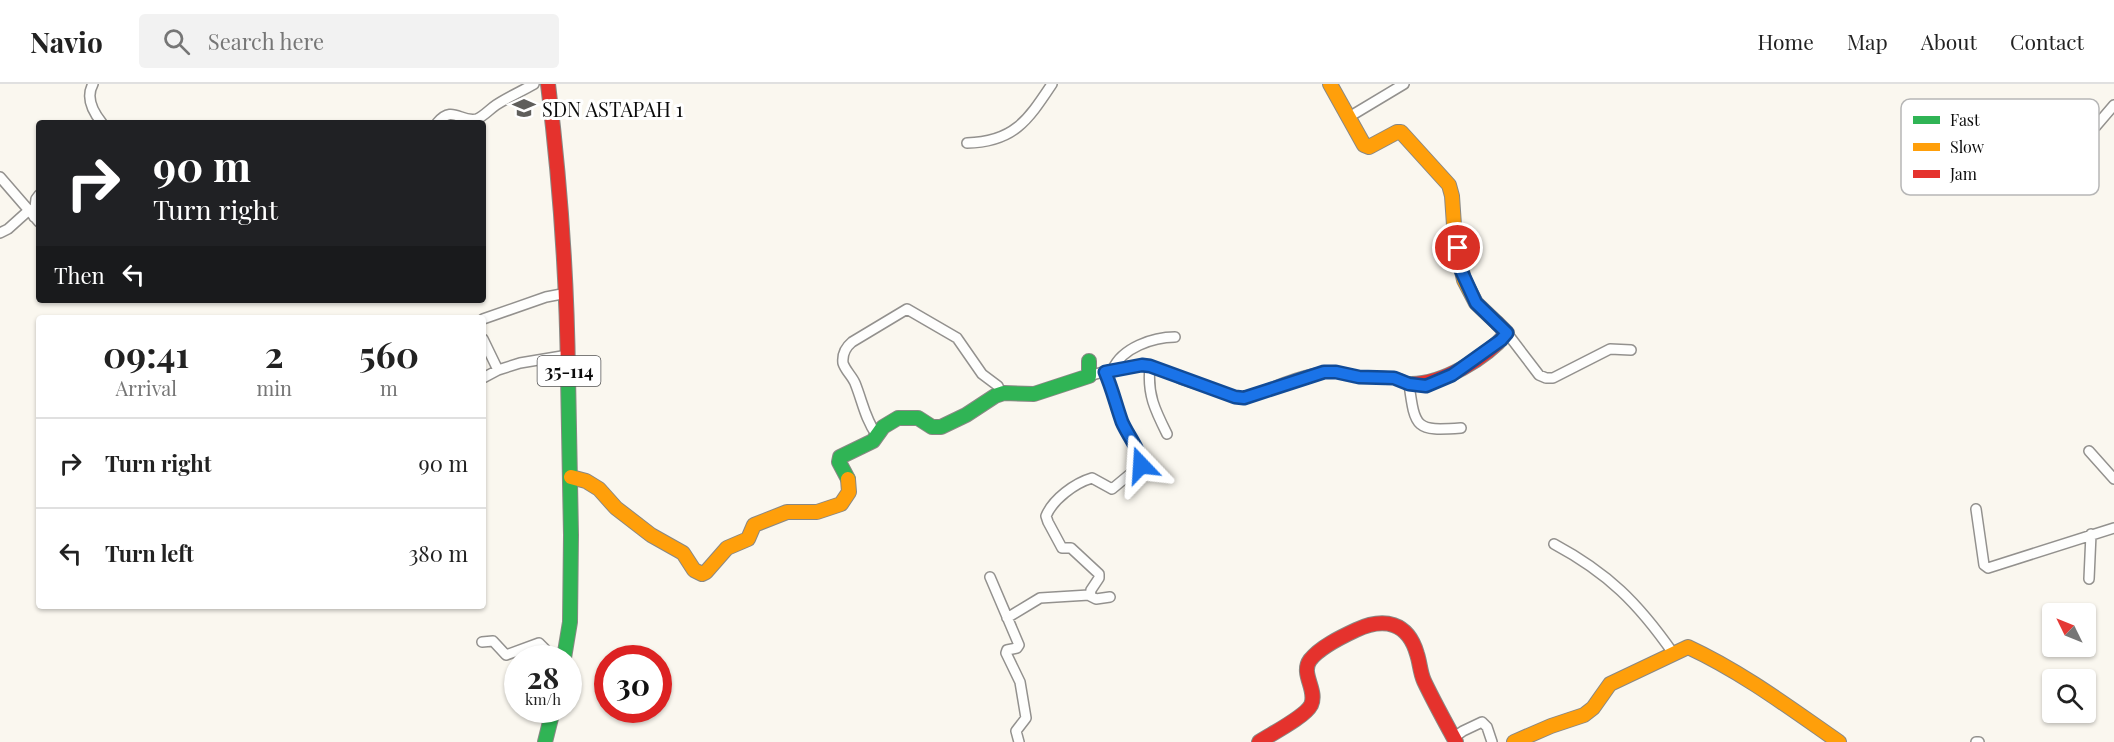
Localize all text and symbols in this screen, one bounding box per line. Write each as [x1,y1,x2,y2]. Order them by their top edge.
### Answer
search box [139,14,559,68]
text: Navio [30,23,103,60]
icon: search [160,25,193,58]
text: Search here [208,26,324,56]
text: Home [1758,27,1814,55]
text: Map [1847,27,1888,55]
text: About [1921,27,1977,55]
text: Contact [2010,27,2084,55]
school or university icon: SDN ASTAPAH 1 [511,95,537,121]
place label: SDN ASTAPAH 1 [542,95,683,122]
legend [1901,99,2099,195]
text: Fast [1950,109,1980,130]
text: Slow [1950,136,1985,157]
text: 90 m [153,137,251,193]
icon: right [54,144,132,222]
text: Jam [1949,163,1977,184]
text: Turn right [153,191,278,227]
pin [1432,222,1483,273]
icon: arrive [1441,231,1474,264]
icon: left [117,258,150,291]
text: Then [54,260,105,290]
text: 09:41 [103,329,189,377]
text: 2 [265,329,284,377]
text: 560 [359,329,419,377]
road number: 35-114 [538,356,600,386]
text: Arrival [115,374,177,401]
text: min [256,374,292,401]
text: m [380,374,398,401]
position arrow [1109,433,1173,497]
icon: right [54,447,87,480]
text: Turn right [105,448,211,478]
text: 90 m [419,448,468,478]
icon: left [54,537,87,570]
text: Turn left [105,538,194,568]
text: 380 m [408,538,468,568]
north arrow [2042,603,2096,657]
map controls [2042,603,2096,723]
speed limit sign: 30 [594,645,672,723]
text: 28 [527,657,559,697]
button: search [2042,669,2096,723]
text: km/h [525,689,561,709]

